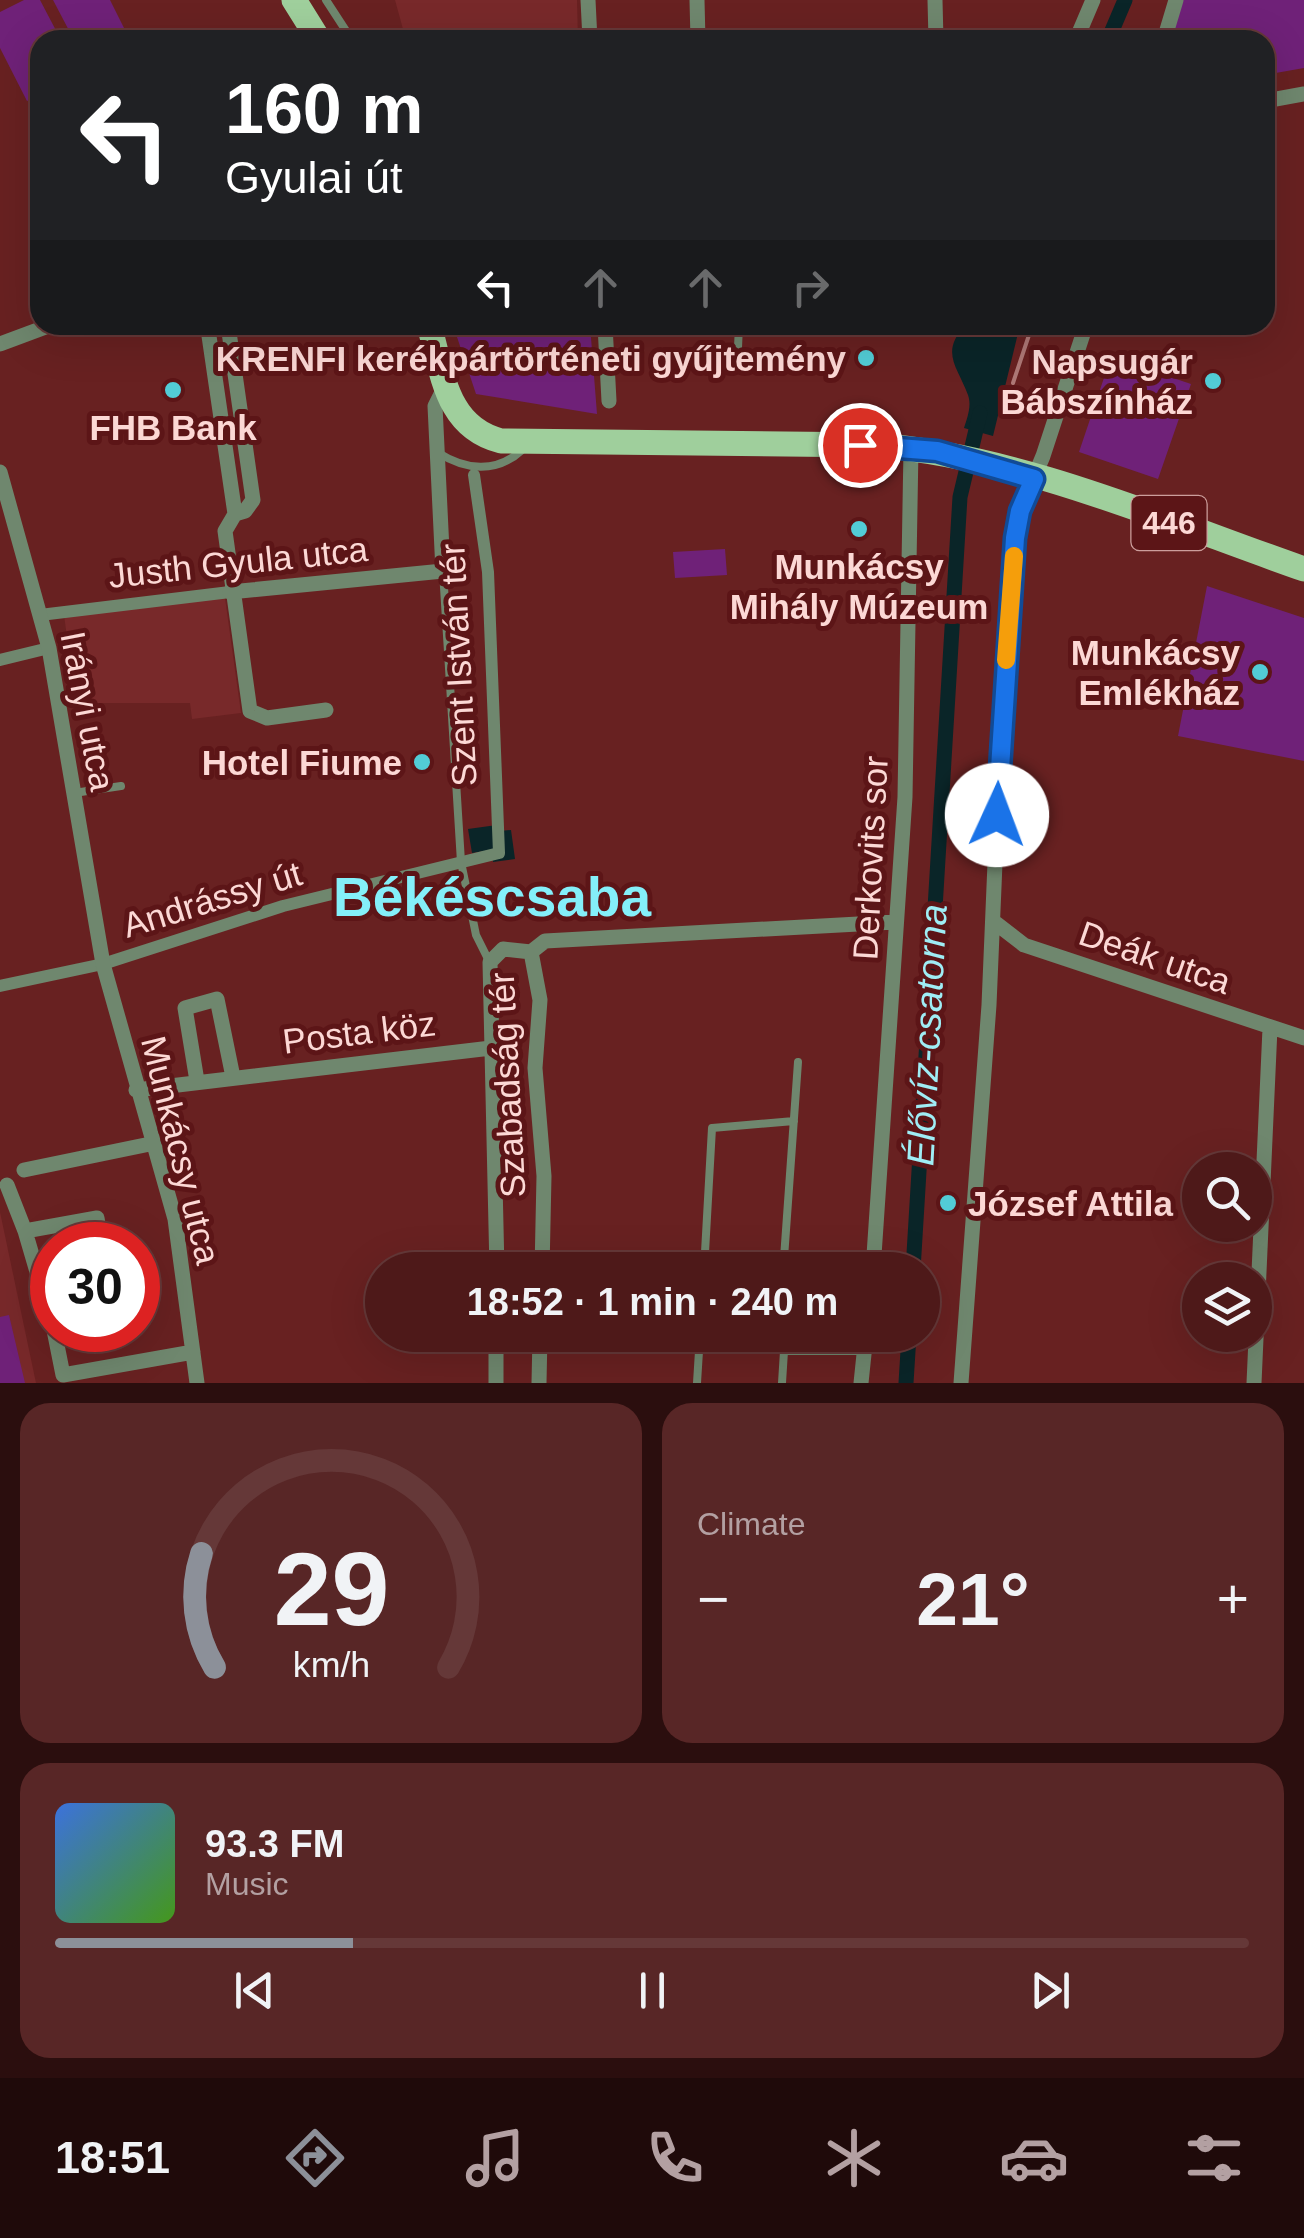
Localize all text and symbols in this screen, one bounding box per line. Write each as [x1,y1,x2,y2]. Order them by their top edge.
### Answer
icon: left [60,70,190,200]
text: 160 m [225,70,423,148]
text: Gyulai út [225,152,403,203]
icon: left [468,260,523,315]
icon: ahead [573,260,628,315]
icon: ahead [678,260,733,315]
icon: right [783,260,838,315]
place label: KRENFI kerékpártörténeti gyűjtemény [216,339,847,378]
place label: Napsugár Bábszínház [1000,342,1193,421]
marker: KRENFI kerékpártörténeti gyűjtemény [855,347,877,369]
marker: Napsugár Bábszínház [1202,370,1224,392]
marker: FHB Bank [162,379,184,401]
pin [818,403,903,488]
place label: FHB Bank [89,408,257,447]
icon: arrive [833,418,888,473]
road number: 446 [1132,496,1206,550]
marker: Munkácsy Mihály Múzeum [848,518,870,540]
street label: Justh Gyula utca [106,529,370,595]
street label: Szent István tér [432,542,484,787]
place label: Munkácsy Mihály Múzeum [730,547,988,626]
street label: Irányi utca [53,628,123,794]
place label: Munkácsy Emlékház [1071,633,1241,712]
marker: Munkácsy Emlékház [1249,661,1271,683]
place label: Hotel Fiume [202,743,402,782]
marker: Hotel Fiume [411,751,433,773]
street label: Derkovits sor [845,755,895,961]
position arrow [945,763,1049,867]
street label: Andrássy út [118,853,306,945]
district label: Békéscsaba [333,866,651,928]
water label: Élővíz-csatorna [899,903,955,1167]
street label: Deák utca [1074,913,1236,1001]
street label: Szabadság tér [482,971,532,1199]
street label: Posta köz [280,1003,438,1061]
street label: Munkácsy utca [134,1032,228,1268]
map controls [1182,1152,1272,1352]
button: search [1182,1152,1272,1242]
place label: József Attila [968,1184,1173,1223]
marker: József Attila [937,1192,959,1214]
speed limit sign: 30 [30,1222,160,1352]
button: layers [1182,1262,1272,1352]
text: 18:52 · 1 min · 240 m [467,1281,838,1323]
text: Climate [697,1506,805,1542]
text: 29 [273,1531,389,1647]
text: 21° [916,1557,1030,1641]
text: − [697,1568,729,1630]
text: + [1217,1568,1249,1630]
text: km/h [292,1645,370,1685]
text: 93.3 FM [205,1823,344,1865]
text: Music [205,1866,289,1902]
icon: previous [227,1963,282,2018]
icon: pause [625,1963,680,2018]
icon: next [1023,1963,1078,2018]
icon: directions [280,2123,350,2193]
icon: music [460,2123,530,2193]
icon: phone [640,2123,710,2193]
icon: climate [819,2123,889,2193]
icon: car [999,2123,1069,2193]
icon: filters [1179,2123,1249,2193]
text: 18:51 [55,2132,170,2183]

